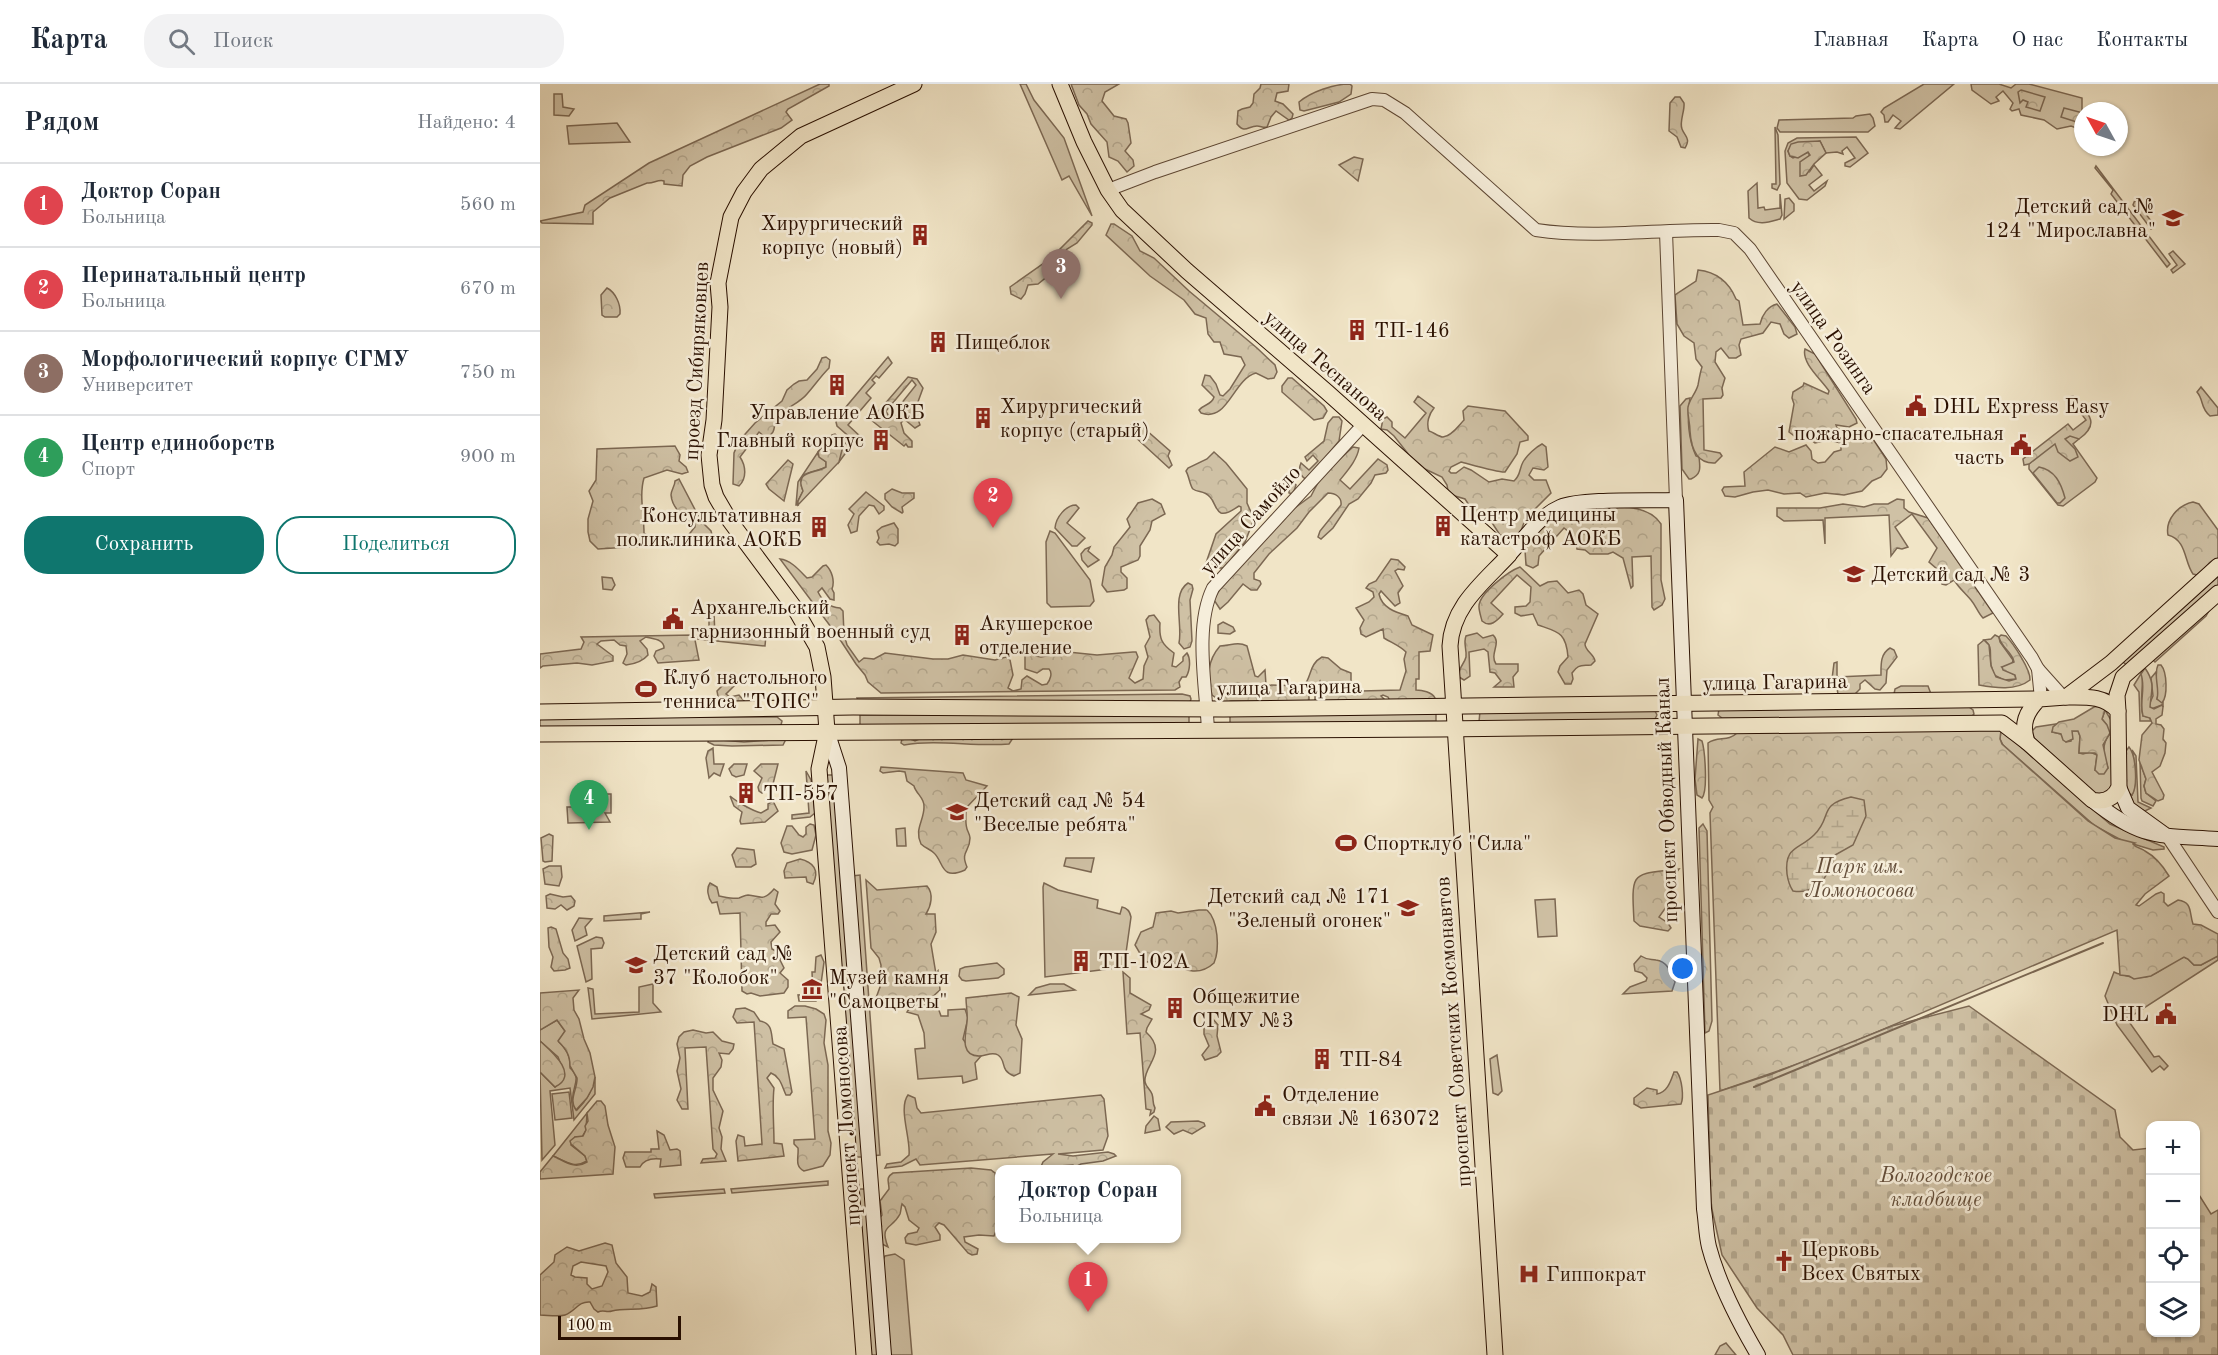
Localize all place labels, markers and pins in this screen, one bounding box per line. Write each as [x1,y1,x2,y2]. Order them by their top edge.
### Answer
place label: Детский сад № 124 "Мирославна" [1985,197,2156,242]
school or university icon: Детский сад № 124 "Мирославна" [2161,206,2185,230]
place label: Хирургический корпус (новый) [761,214,903,259]
building icon: Хирургический корпус (новый) [908,223,932,247]
pin: 3 [1042,250,1080,299]
building icon: ТП-146 [1345,318,1369,342]
place label: ТП-146 [1374,321,1450,342]
building icon: Пищеблок [926,330,950,354]
place label: Пищеблок [955,333,1051,354]
building icon: Управление АОКБ [825,373,849,397]
public building icon: DHL Express Easy [1904,394,1928,418]
place label: Хирургический корпус (старый) [1000,397,1150,442]
place label: DHL Express Easy [1933,397,2110,418]
place label: Управление АОКБ [749,403,925,424]
building icon: Хирургический корпус (старый) [971,406,995,430]
place label: 1 пожарно-спасательная часть [1776,424,2004,469]
building icon: Главный корпус [869,428,893,452]
place label: Главный корпус [716,431,864,452]
public building icon: 1 пожарно-спасательная часть [2009,433,2033,457]
pin: 2 [974,478,1012,528]
place label: Центр медицины катастроф АОКБ [1460,505,1621,550]
place label: Консультативная поликлиника АОКБ [616,506,802,551]
building icon: Центр медицины катастроф АОКБ [1431,514,1455,538]
building icon: Консультативная поликлиника АОКБ [807,515,831,539]
school or university icon: Детский сад № 3 [1842,562,1866,586]
place label: Детский сад № 3 [1871,565,2030,586]
place label: Архангельский гарнизонный военный суд [690,598,931,643]
public building icon: Архангельский гарнизонный военный суд [661,607,685,631]
place label: Акушерское отделение [979,614,1093,659]
building icon: Акушерское отделение [950,623,974,647]
place label: Клуб настольного тенниса "ТОПС" [663,668,827,713]
sports icon: Клуб настольного тенниса "ТОПС" [634,677,658,701]
pin: 4 [569,780,608,830]
building icon: ТП-557 [734,781,758,805]
place label: ТП-557 [763,784,839,805]
place label: Детский сад № 54 "Веселые ребята" [974,791,1146,836]
school or university icon: Детский сад № 54 "Веселые ребята" [945,800,969,824]
sports icon: Спортклуб "Сила" [1334,831,1358,855]
place label: Спортклуб "Сила" [1363,834,1531,855]
place label: Детский сад № 171 "Зеленый огонек" [1207,887,1391,932]
school or university icon: Детский сад № 171 "Зеленый огонек" [1396,896,1420,920]
place label: Детский сад № 37 "Колобок" [653,944,794,989]
building icon: ТП-102А [1069,949,1093,973]
place label: ТП-102А [1098,952,1190,973]
school or university icon: Детский сад № 37 "Колобок" [624,953,648,977]
place label: Музей камня "Самоцветы" [829,968,949,1013]
museum icon: Музей камня "Самоцветы" [800,977,824,1001]
place label: Общежитие СГМУ №3 [1192,987,1300,1032]
building icon: Общежитие СГМУ №3 [1163,996,1187,1020]
public building icon: DHL [2154,1002,2178,1026]
place label: DHL [2102,1005,2149,1026]
building icon: ТП-84 [1310,1047,1334,1071]
place label: ТП-84 [1339,1050,1403,1071]
place label: Отделение связи № 163072 [1282,1085,1440,1130]
public building icon: Отделение связи № 163072 [1253,1094,1277,1118]
place label: Церковь Всех Святых [1801,1240,1921,1285]
church icon: Церковь Всех Святых [1772,1249,1796,1273]
pin: 1 [1068,1262,1108,1312]
hospital icon: Гиппократ [1517,1262,1541,1286]
place label: Гиппократ [1546,1265,1646,1286]

